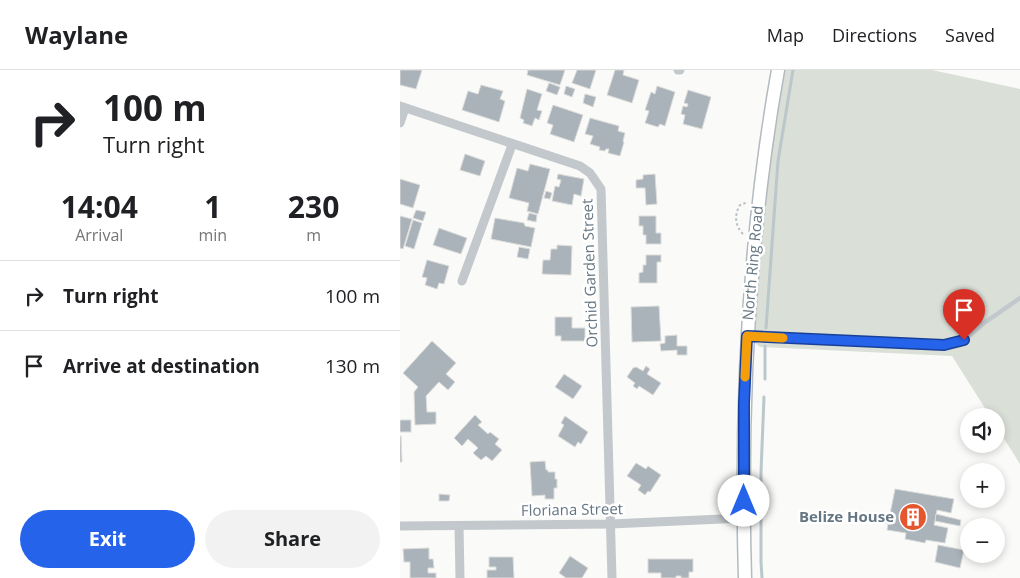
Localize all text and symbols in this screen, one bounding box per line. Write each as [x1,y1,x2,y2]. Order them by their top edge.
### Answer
text: Waylane [25,18,128,51]
text: Map [767,23,804,47]
text: Directions [832,23,917,47]
text: Saved [945,23,995,47]
text: 100 m [103,84,207,131]
icon: right [20,90,85,155]
text: Turn right [103,129,205,159]
text: 14:04 [61,186,138,227]
text: 1 [204,186,221,227]
text: 230 [288,186,339,227]
street label: Orchid Garden Street [576,198,602,348]
street label: North Ring Road [737,205,767,321]
text: Arrival [75,224,123,246]
text: min [199,224,227,246]
text: m [306,224,321,246]
icon: right [20,282,48,310]
text: Turn right [63,283,158,309]
text: 100 m [325,283,380,309]
pin [943,289,985,340]
icon: arrive [950,296,978,324]
icon: arrive [20,352,48,380]
text: Arrive at destination [63,353,260,379]
text: 130 m [325,353,380,379]
map controls [960,408,1005,563]
button: sound [960,408,1005,453]
button: + [960,463,1005,508]
position arrow [717,474,769,526]
street label: Floriana Street [521,498,623,520]
building icon: Belize House [898,502,928,532]
place label: Belize House [799,506,894,526]
button: Exit [20,510,195,568]
button: Share [205,510,380,568]
button: − [960,518,1005,563]

